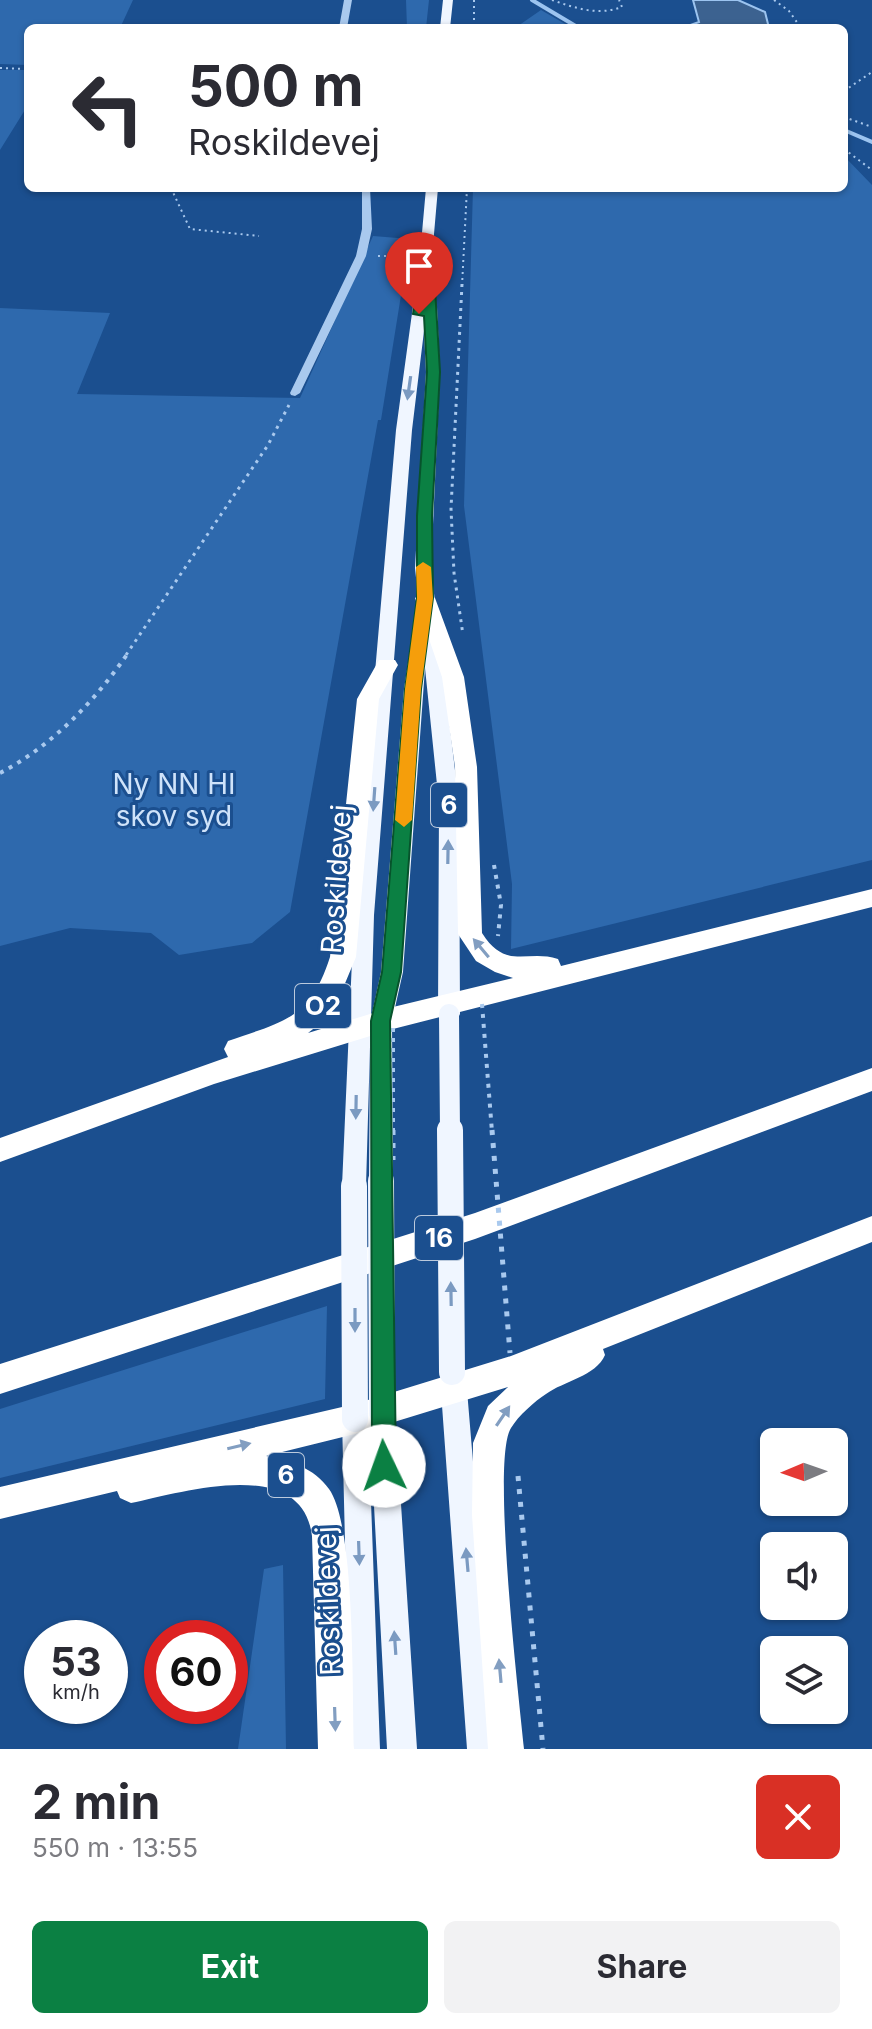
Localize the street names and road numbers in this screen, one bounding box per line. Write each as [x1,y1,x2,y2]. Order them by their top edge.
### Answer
road number: 6 [431,783,467,827]
street label: Roskildevej [314,803,358,955]
road number: O2 [295,984,351,1028]
road number: 16 [415,1216,463,1260]
road number: 6 [268,1453,304,1497]
street label: Roskildevej [308,1526,348,1676]

